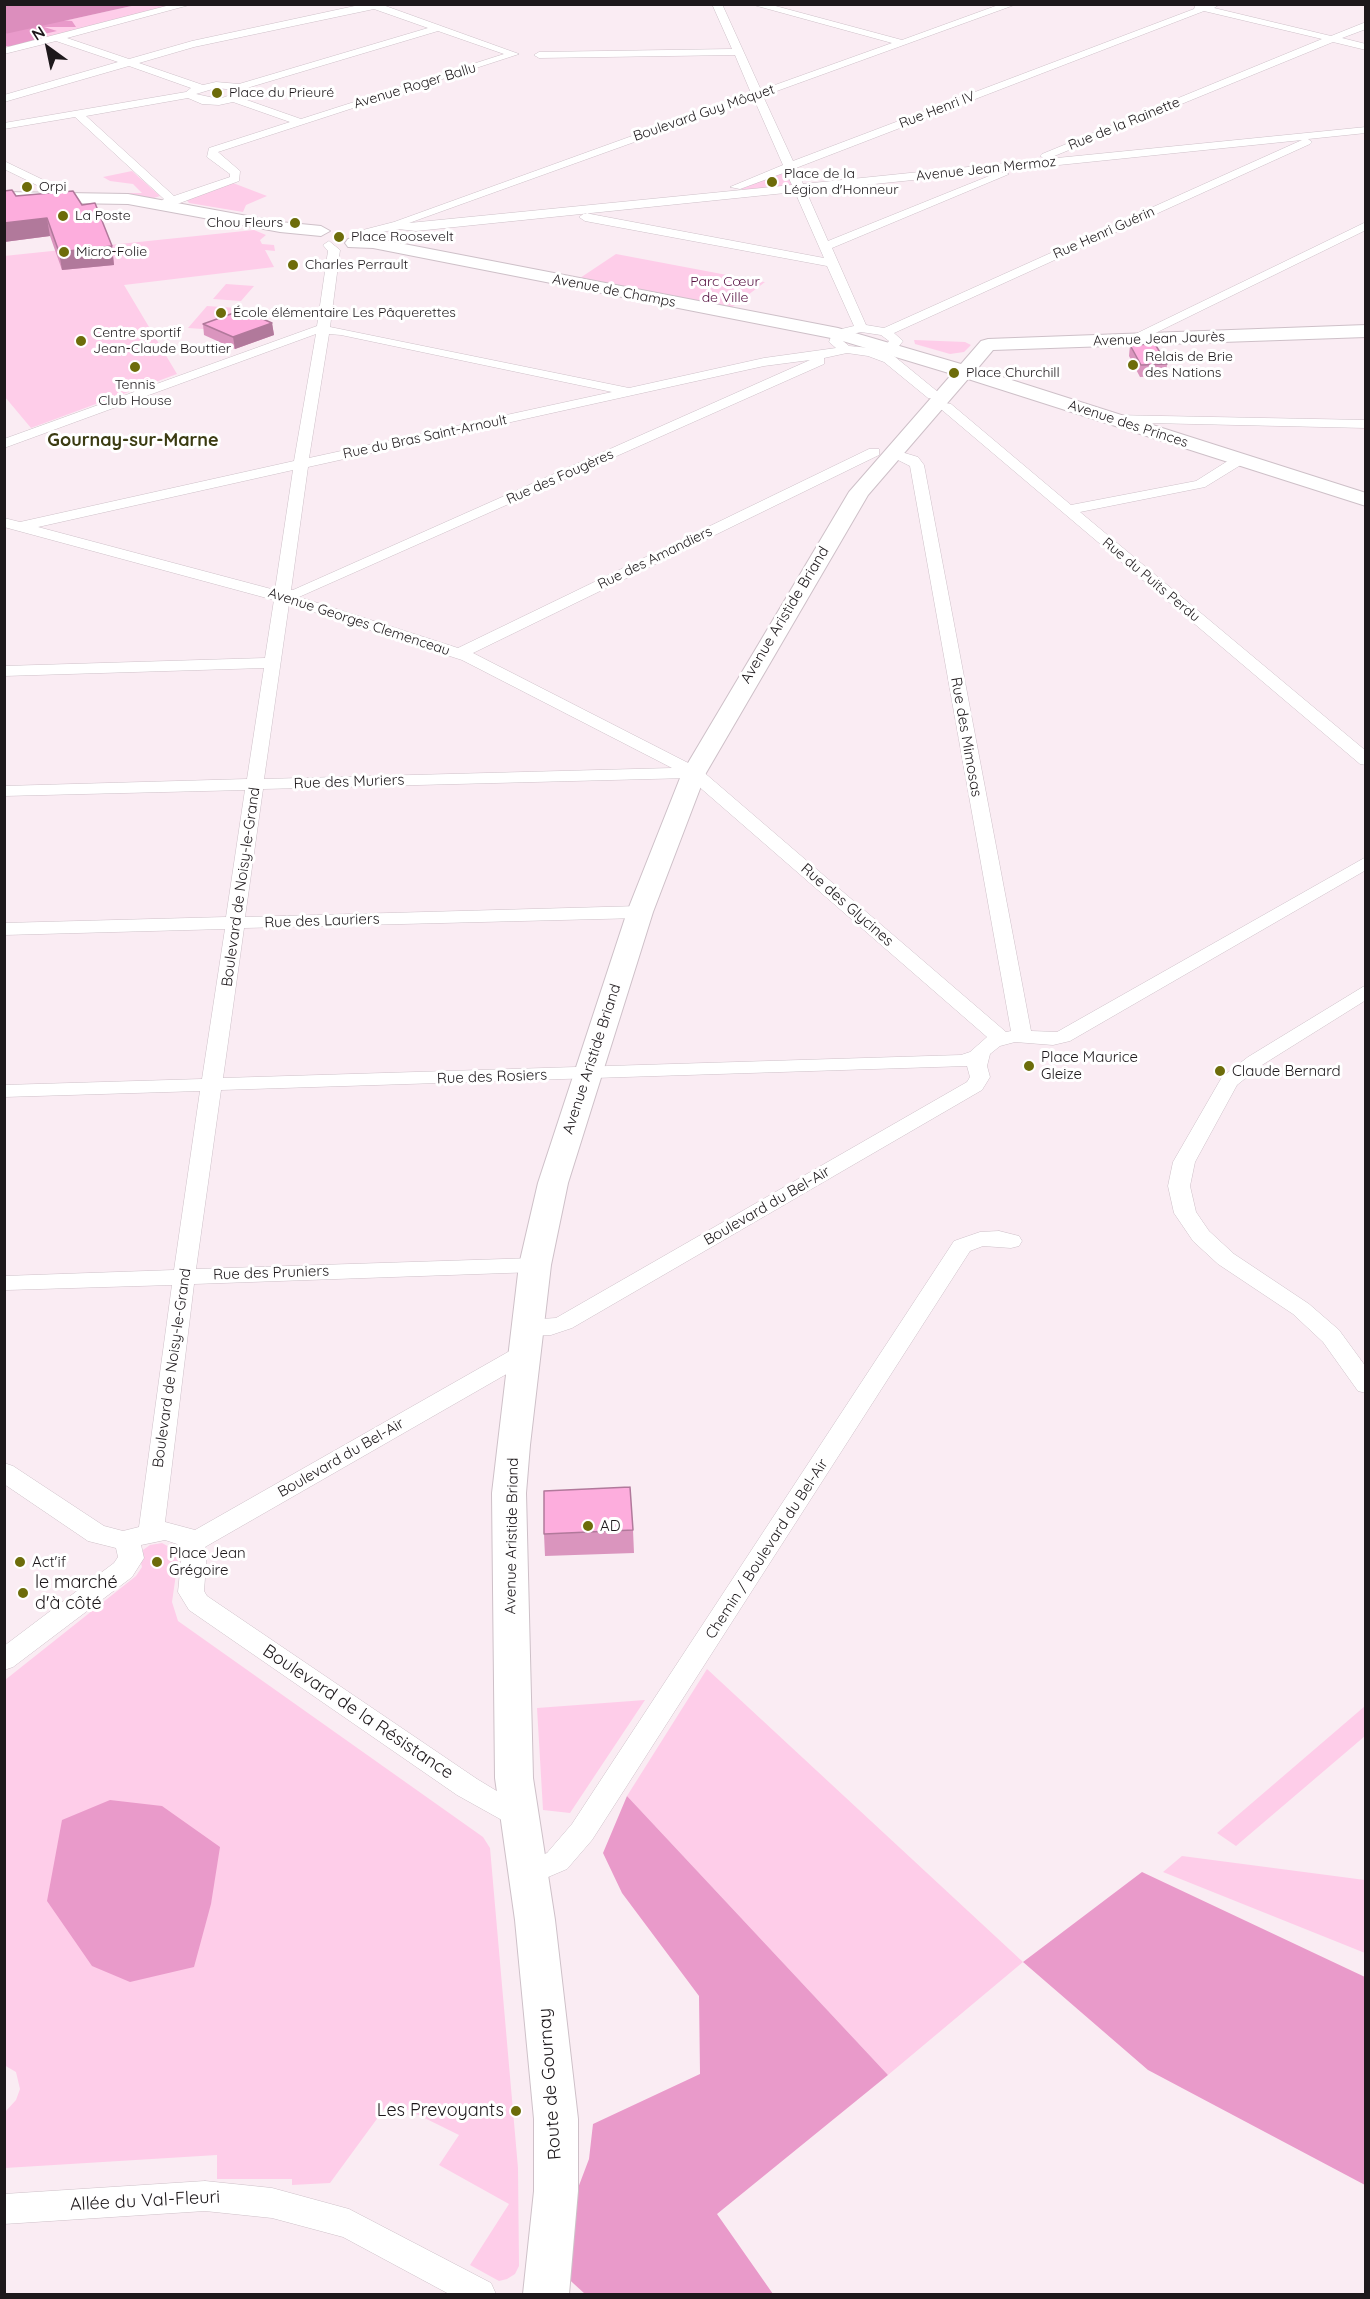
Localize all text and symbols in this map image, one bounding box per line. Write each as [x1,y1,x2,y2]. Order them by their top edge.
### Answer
north arrow [18,18,78,78]
text: N [28,21,49,44]
street label: Avenue Roger Ballu [352,59,478,113]
street label: Boulevard Guy Môquet [631,81,777,145]
place label: Place du Prieuré [229,85,334,101]
marker: Place du Prieuré [210,86,224,100]
street label: Rue Henri IV [897,88,977,132]
street label: Rue de la Rainette [1066,94,1182,154]
street label: Avenue Jean Mermoz [915,153,1057,185]
place label: Place de la Légion d'Honneur [784,166,899,198]
marker: Place de la Légion d'Honneur [765,175,779,189]
place label: Orpi [39,179,67,195]
marker: Orpi [20,180,34,194]
street label: Rue Henri Guérin [1051,203,1157,263]
place label: La Poste [75,208,131,224]
marker: La Poste [56,209,70,223]
place label: Chou Fleurs [207,215,283,231]
marker: Chou Fleurs [288,216,302,230]
place label: Place Roosevelt [351,229,454,245]
marker: Place Roosevelt [332,230,346,244]
place label: Micro-Folie [76,244,147,260]
marker: Micro-Folie [57,245,71,259]
place label: Charles Perrault [305,257,408,273]
marker: Charles Perrault [286,258,300,272]
street label: Avenue de Champs [551,271,677,311]
park label: Parc Cœur de Ville [690,274,760,306]
place label: École élémentaire Les Pâquerettes [233,305,456,321]
marker: École élémentaire Les Pâquerettes [214,306,228,320]
place label: Centre sportif Jean-Claude Bouttier [93,325,231,358]
street label: Avenue Jean Jaurès [1093,328,1225,350]
marker: Centre sportif Jean-Claude Bouttier [74,334,88,348]
place label: Relais de Brie des Nations [1145,349,1233,382]
marker: Relais de Brie des Nations [1126,358,1140,372]
marker: Tennis Club House [128,360,142,374]
place label: Place Churchill [966,365,1060,381]
marker: Place Churchill [947,366,961,380]
place label: Tennis Club House [98,377,172,410]
street label: Avenue des Princes [1066,397,1190,451]
street label: Rue du Bras Saint-Arnoult [341,411,509,463]
district label: Gournay-sur-Marne [47,430,219,452]
street label: Rue des Fougères [504,446,616,508]
street label: Rue des Amandiers [595,523,715,593]
street label: Rue du Puits Perdu [1099,534,1203,626]
street label: Avenue Aristide Briand [737,543,833,687]
street label: Avenue Georges Clemenceau [266,585,452,659]
street label: Rue des Mimosas [947,676,985,798]
street label: Rue des Muriers [293,771,405,793]
street label: Boulevard de Noisy-le-Grand [218,786,264,988]
street label: Rue des Glycines [797,860,897,950]
street label: Rue des Lauriers [264,910,380,932]
street label: Avenue Aristide Briand [559,982,625,1136]
place label: Place Maurice Gleize [1041,1048,1138,1083]
marker: Place Maurice Gleize [1022,1059,1036,1073]
place label: Claude Bernard [1232,1062,1341,1080]
marker: Claude Bernard [1213,1064,1227,1078]
street label: Rue des Rosiers [437,1066,547,1088]
street label: Boulevard du Bel-Air [701,1162,833,1250]
street label: Rue des Pruniers [213,1262,329,1284]
street label: Boulevard de Noisy-le-Grand [149,1267,195,1469]
street label: Boulevard du Bel-Air [275,1414,407,1502]
street label: Chemin / Boulevard du Bel-Air [702,1456,832,1642]
street label: Avenue Aristide Briand [502,1458,522,1614]
place label: AD [600,1517,620,1535]
marker: AD [581,1519,595,1533]
place label: Place Jean Grégoire [169,1544,246,1579]
place label: Act'if [32,1553,66,1571]
marker: Act'if [13,1555,27,1569]
marker: Place Jean Grégoire [150,1555,164,1569]
place label: le marché d'à côté [35,1572,118,1614]
marker: le marché d'à côté [16,1586,30,1600]
street label: Boulevard de la Résistance [259,1640,457,1784]
street label: Route de Gournay [534,2007,566,2161]
place label: Les Prevoyants [377,2100,504,2122]
marker: Les Prevoyants [509,2104,523,2118]
street label: Allée du Val-Fleuri [69,2186,221,2216]

